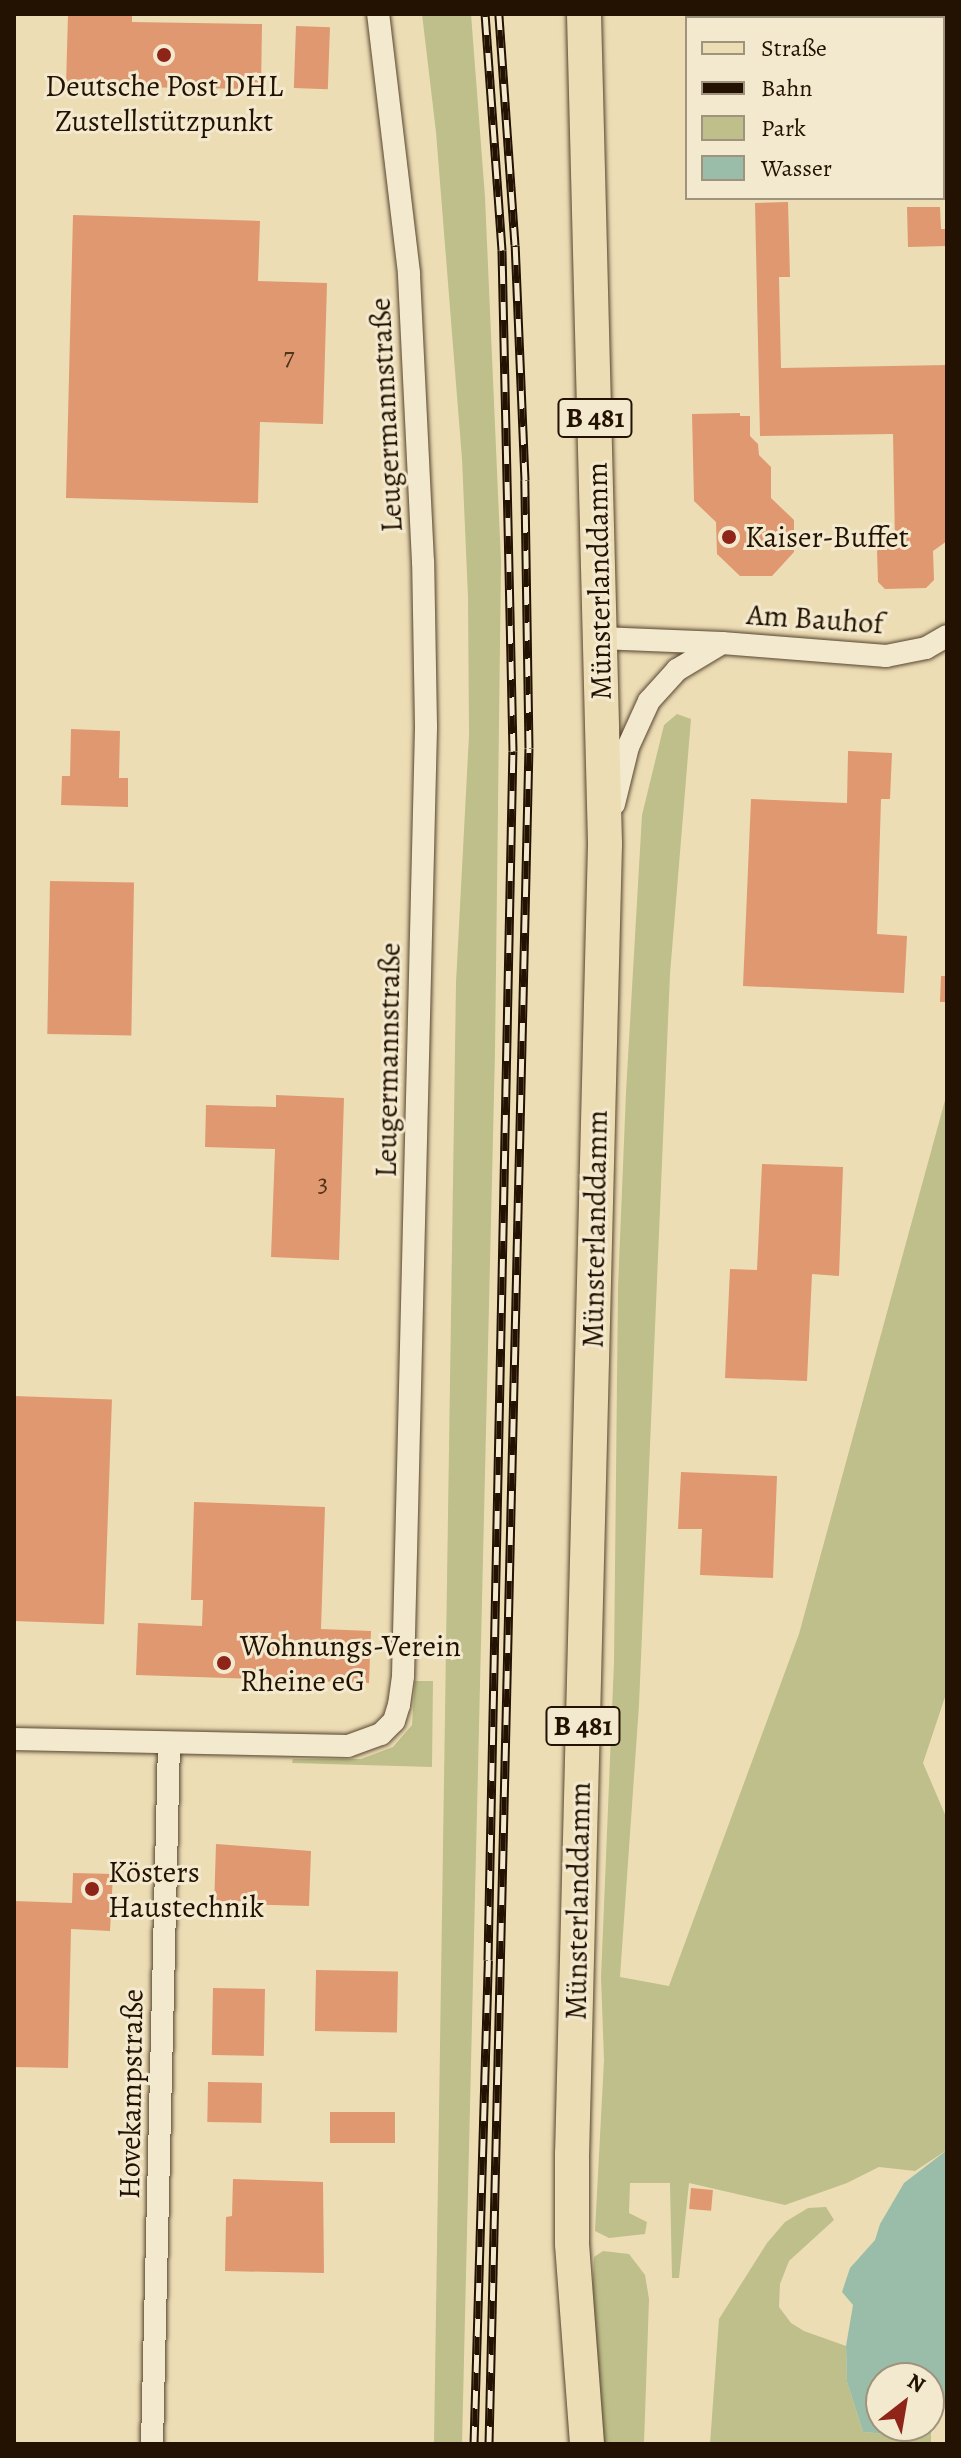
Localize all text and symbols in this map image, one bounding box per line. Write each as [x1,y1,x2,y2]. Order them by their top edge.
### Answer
legend [685,16,945,200]
text: Straße [761,32,827,64]
marker: Deutsche Post DHL Zustellstützpunkt [155,46,173,64]
place label: Deutsche Post DHL Zustellstützpunkt [45,68,283,138]
text: Bahn [761,72,812,104]
text: Park [761,112,806,144]
text: Wasser [761,152,832,184]
street label: Leugermannstraße [362,297,410,533]
house number: 7 [284,341,294,373]
road number: B 481 [557,394,633,442]
street label: Münsterlanddamm [579,462,619,700]
place label: Kaiser-Buffet [745,519,909,555]
marker: Kaiser-Buffet [720,528,738,546]
street label: Am Bauhof [746,596,884,642]
street label: Leugermannstraße [368,942,408,1178]
street label: Münsterlanddamm [575,1110,615,1348]
house number: 3 [318,1167,328,1199]
place label: Wohnungs-Verein Rheine eG [240,1628,461,1698]
marker: Wohnungs-Verein Rheine eG [215,1654,233,1672]
road number: B 481 [545,1702,621,1750]
street label: Münsterlanddamm [558,1782,598,2020]
place label: Kösters Haustechnik [108,1854,264,1924]
marker: Kösters Haustechnik [83,1880,101,1898]
street label: Hovekampstraße [111,1989,151,2199]
north arrow [865,2362,945,2442]
text: N [902,2366,931,2400]

